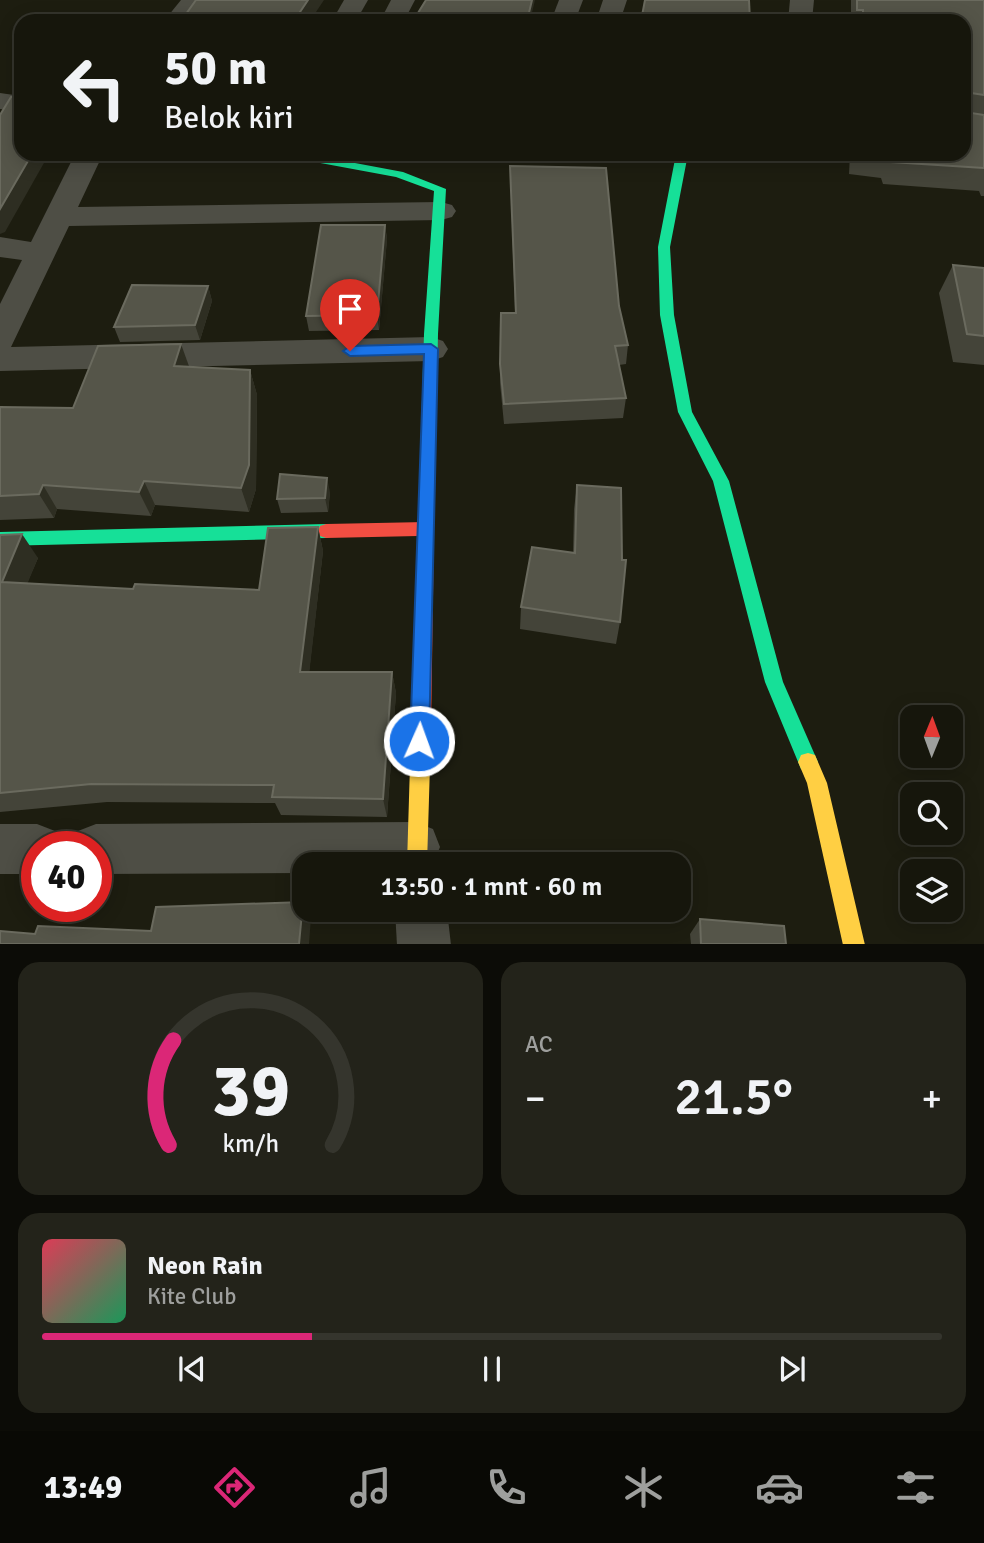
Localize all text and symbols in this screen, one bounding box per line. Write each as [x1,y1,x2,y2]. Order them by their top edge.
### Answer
text: 50 m [164,38,267,98]
icon: left [49,42,140,133]
text: Belok kiri [164,98,294,137]
pin [320,279,380,351]
icon: arrive [331,290,369,328]
position arrow [382,704,456,778]
north arrow [900,705,962,768]
map controls [900,705,963,922]
button: search [900,782,963,845]
speed limit sign: 40 [21,831,112,922]
button: layers [900,859,963,922]
text: 13:50 · 1 mnt · 60 m [381,871,602,903]
text: AC [525,1030,553,1059]
text: 39 [211,1047,290,1136]
text: 21.5° [674,1065,793,1129]
text: − [525,1075,546,1122]
text: + [921,1075,942,1122]
text: km/h [222,1127,279,1158]
text: Neon Rain [147,1250,263,1282]
text: Kite Club [147,1282,236,1311]
icon: previous [173,1350,211,1388]
icon: pause [473,1350,511,1388]
icon: next [773,1350,811,1388]
icon: directions [210,1463,259,1512]
icon: music [346,1463,395,1512]
icon: phone [482,1463,531,1512]
icon: climate [619,1463,668,1512]
icon: car [755,1463,804,1512]
icon: filters [891,1463,940,1512]
text: 13:49 [44,1468,122,1507]

